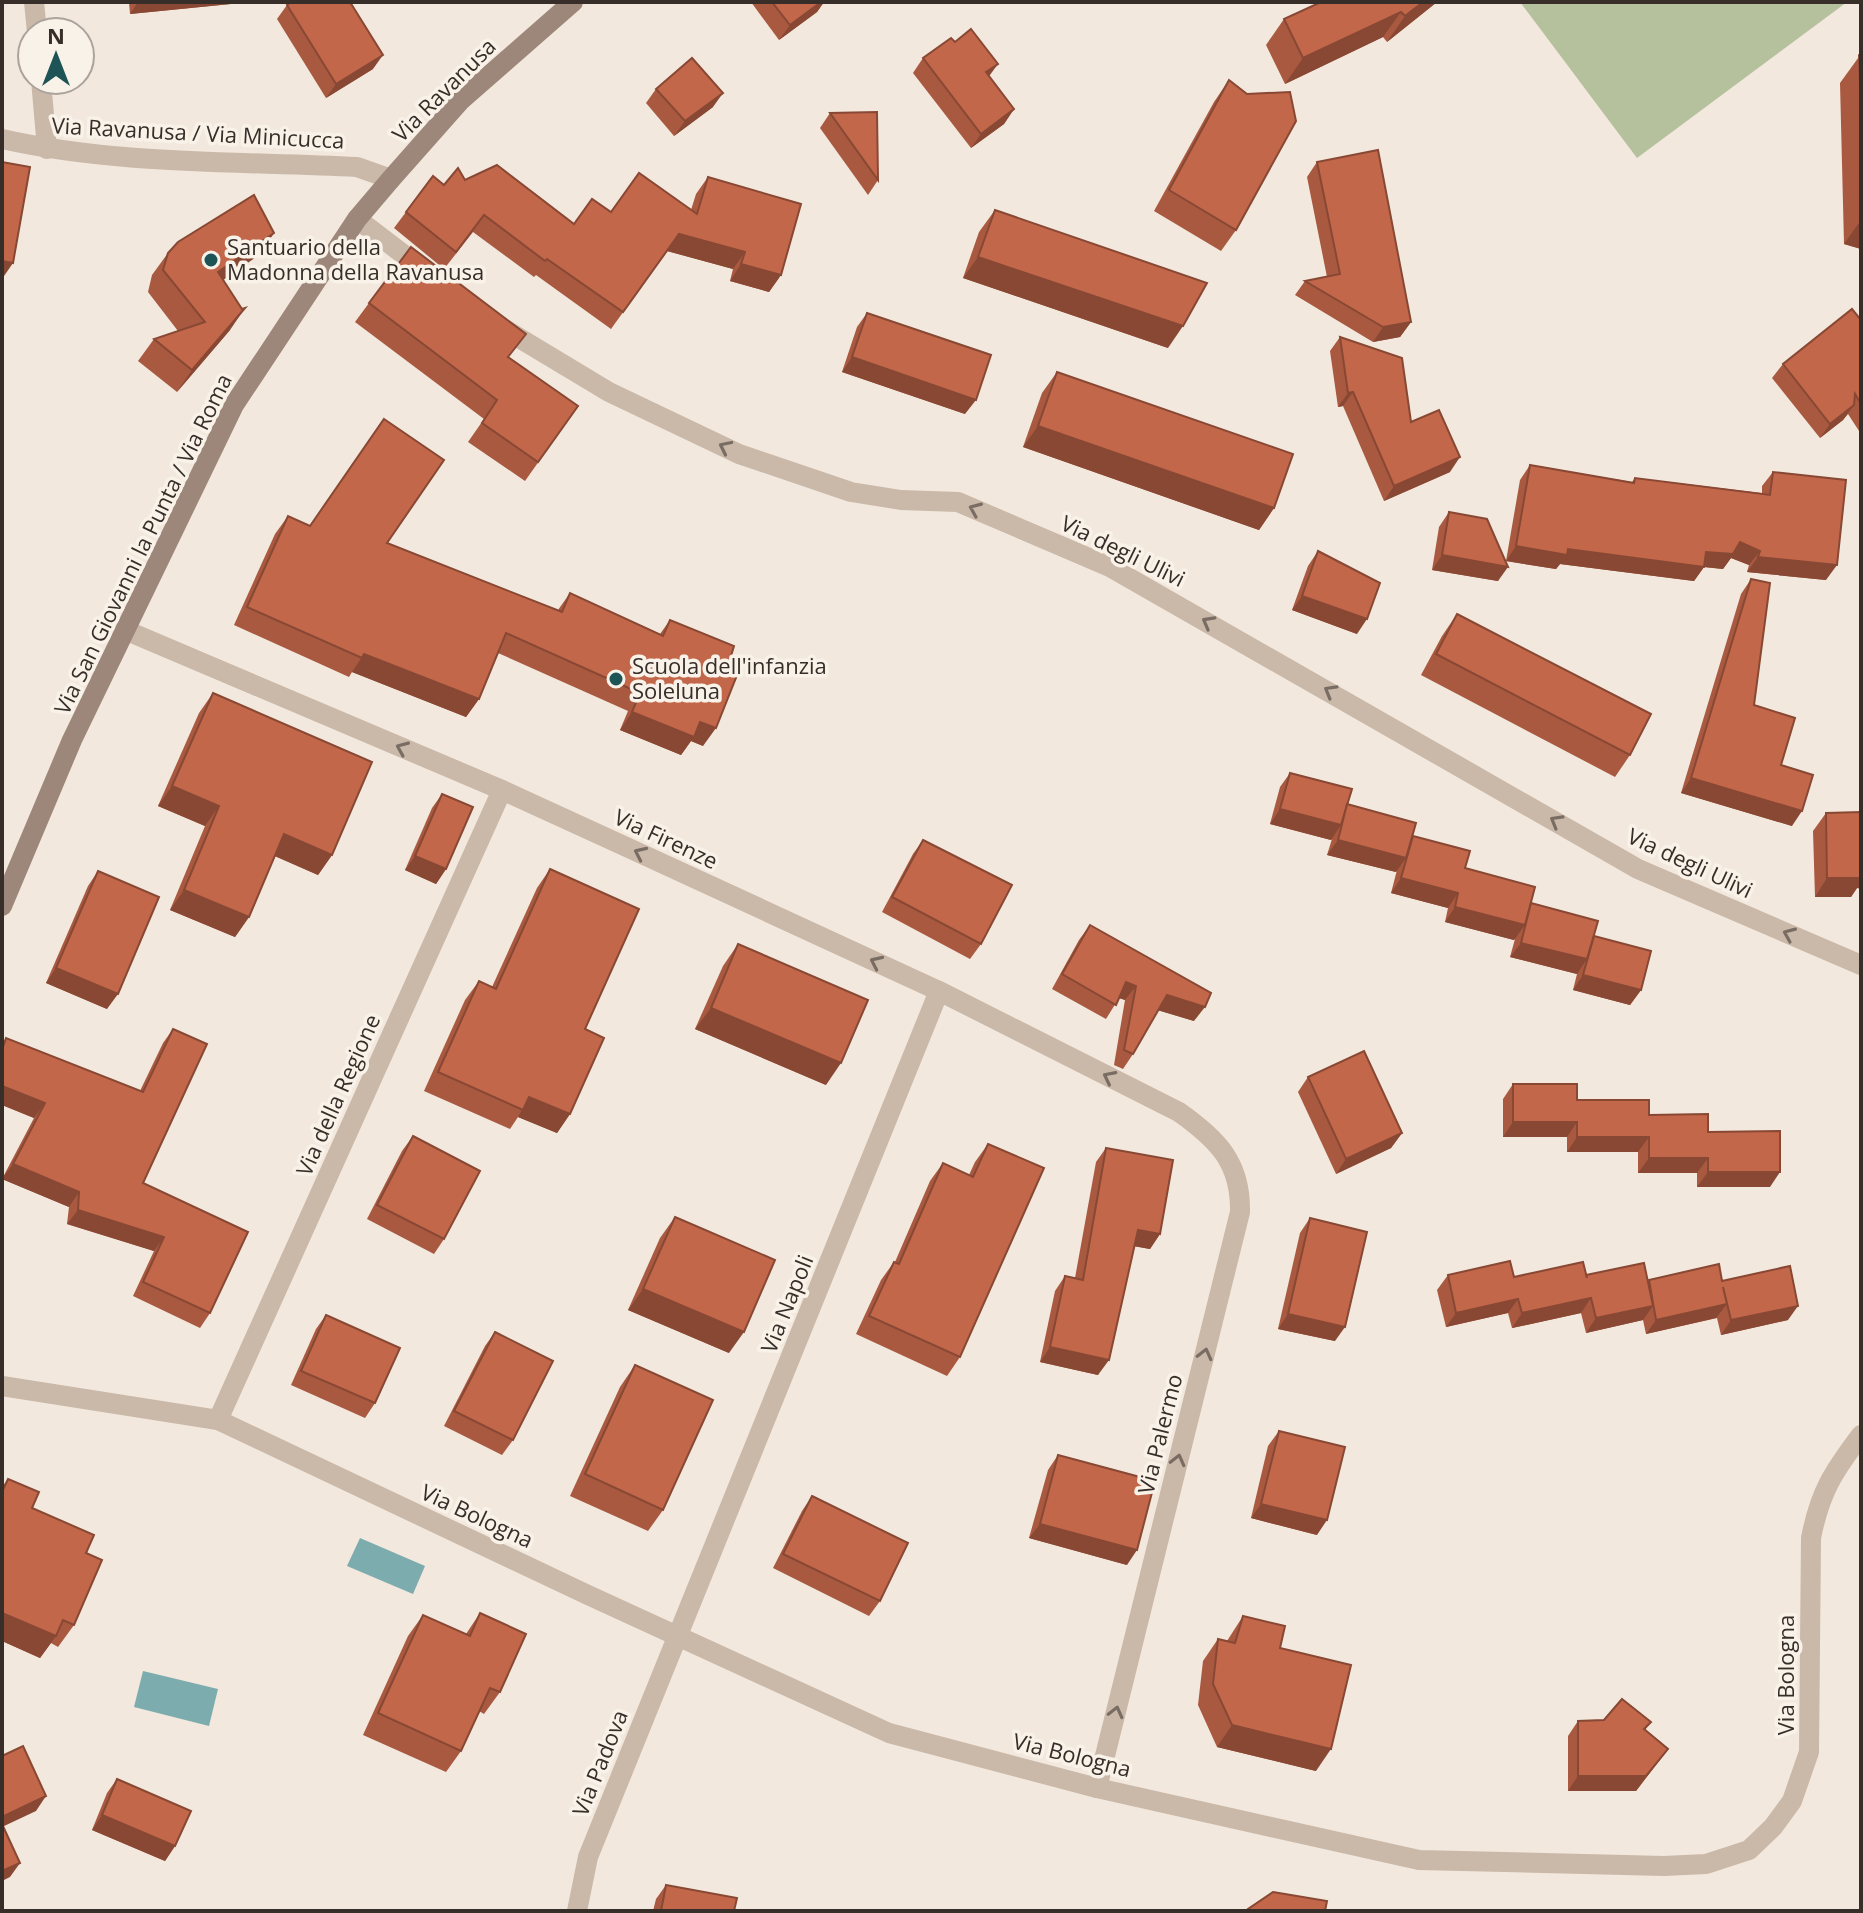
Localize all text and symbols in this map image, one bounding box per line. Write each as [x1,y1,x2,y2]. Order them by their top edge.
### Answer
north arrow [16,16,96,96]
text: N [47,20,65,50]
street label: Via Ravanusa [385,31,502,148]
street label: Via Ravanusa / Via Minicucca [51,109,345,155]
place label: Santuario della Madonna della Ravanusa [227,231,484,286]
marker: Santuario della Madonna della Ravanusa [202,251,220,269]
street label: Via San Giovanni la Punta / Via Roma [46,368,238,719]
one-way arrow [718,441,733,457]
one-way arrow [969,502,983,518]
street label: Via degli Ulivi [1056,507,1191,593]
one-way arrow [1203,616,1217,632]
place label: Scuola dell'infanzia Soleluna [632,650,827,705]
marker: Scuola dell'infanzia Soleluna [607,670,625,688]
one-way arrow [1325,685,1339,701]
one-way arrow [396,741,410,757]
street label: Via Firenze [610,801,723,875]
one-way arrow [1550,815,1565,831]
street label: Via degli Ulivi [1623,820,1758,904]
one-way arrow [633,847,648,863]
one-way arrow [1783,928,1798,944]
one-way arrow [869,956,884,972]
street label: Via della Regione [288,1009,386,1180]
one-way arrow [1103,1071,1118,1086]
street label: Via Napoli [753,1250,819,1357]
one-way arrow [1195,1347,1212,1361]
street label: Via Palermo [1130,1371,1188,1497]
one-way arrow [1169,1453,1186,1467]
street label: Via Bologna [416,1476,538,1554]
street label: Via Bologna [1770,1615,1800,1735]
street label: Via Padova [564,1705,634,1820]
one-way arrow [1106,1706,1123,1720]
street label: Via Bologna [1010,1725,1134,1783]

